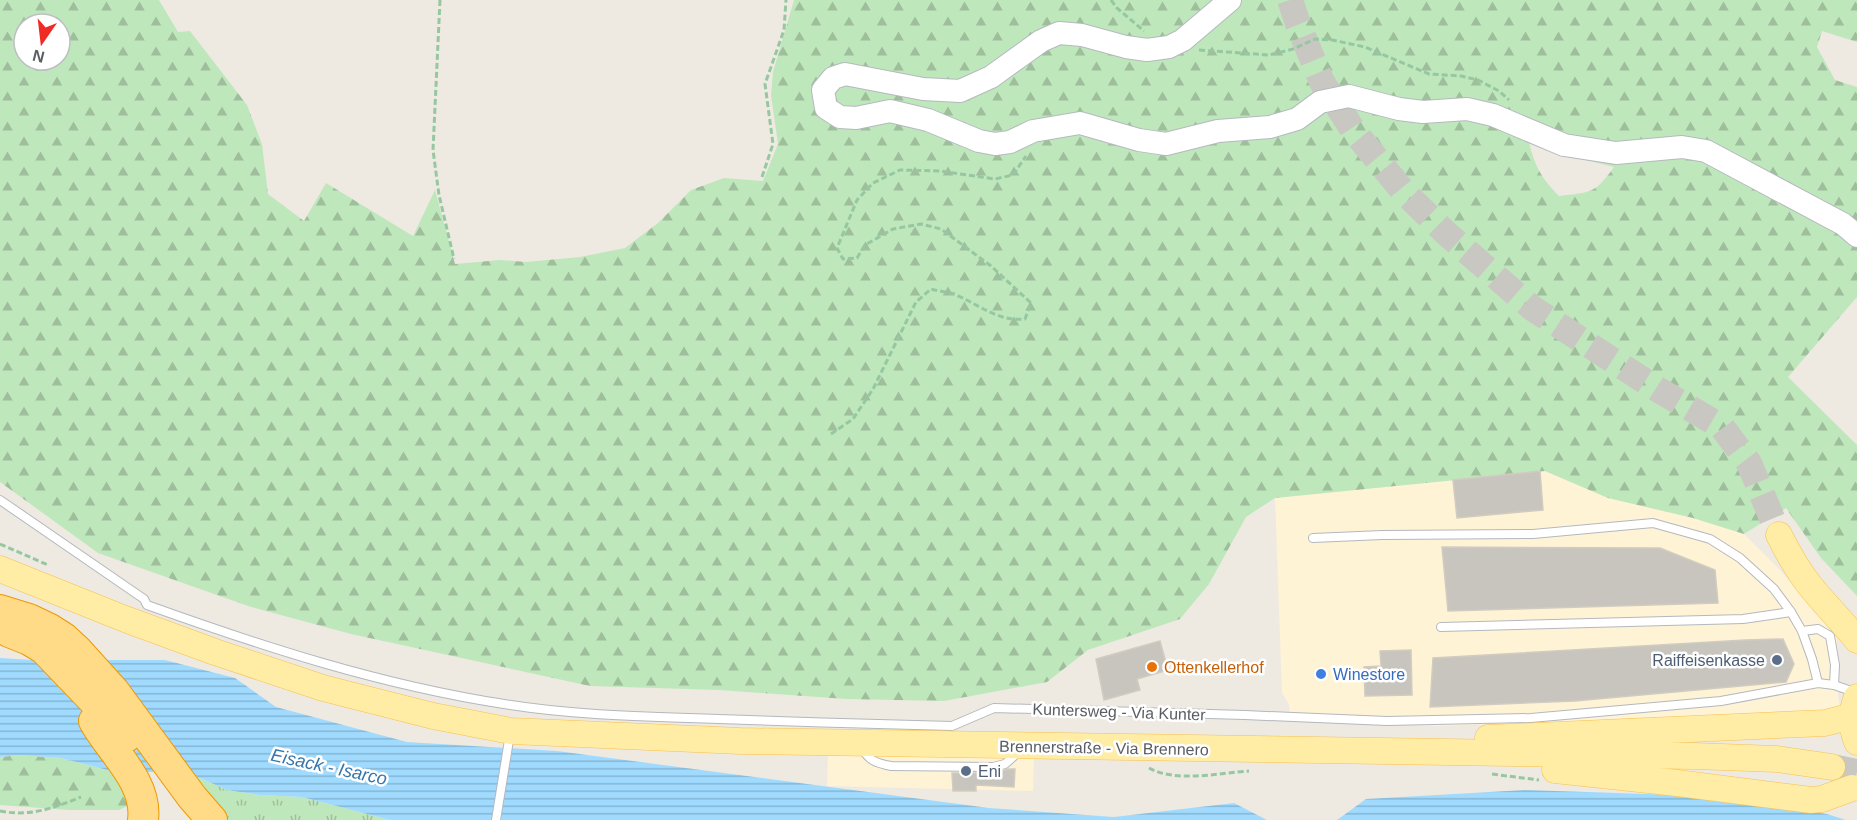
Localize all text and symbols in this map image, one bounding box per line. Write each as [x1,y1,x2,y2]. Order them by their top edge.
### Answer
north arrow [12,12,72,72]
text: N [31,46,46,66]
place label: Raiffeisenkasse [1652,652,1765,669]
marker: Raiffeisenkasse [1770,653,1784,667]
place label: Ottenkellerhof [1164,659,1264,676]
marker: Ottenkellerhof [1145,660,1159,674]
place label: Winestore [1333,666,1405,683]
marker: Winestore [1314,667,1328,681]
street label: Kuntersweg - Via Kunter [1032,700,1206,724]
street label: Brennerstraße - Via Brennero [999,738,1209,758]
water label: Eisack - Isarco [269,745,389,789]
place label: Eni [978,763,1001,780]
marker: Eni [959,764,973,778]

